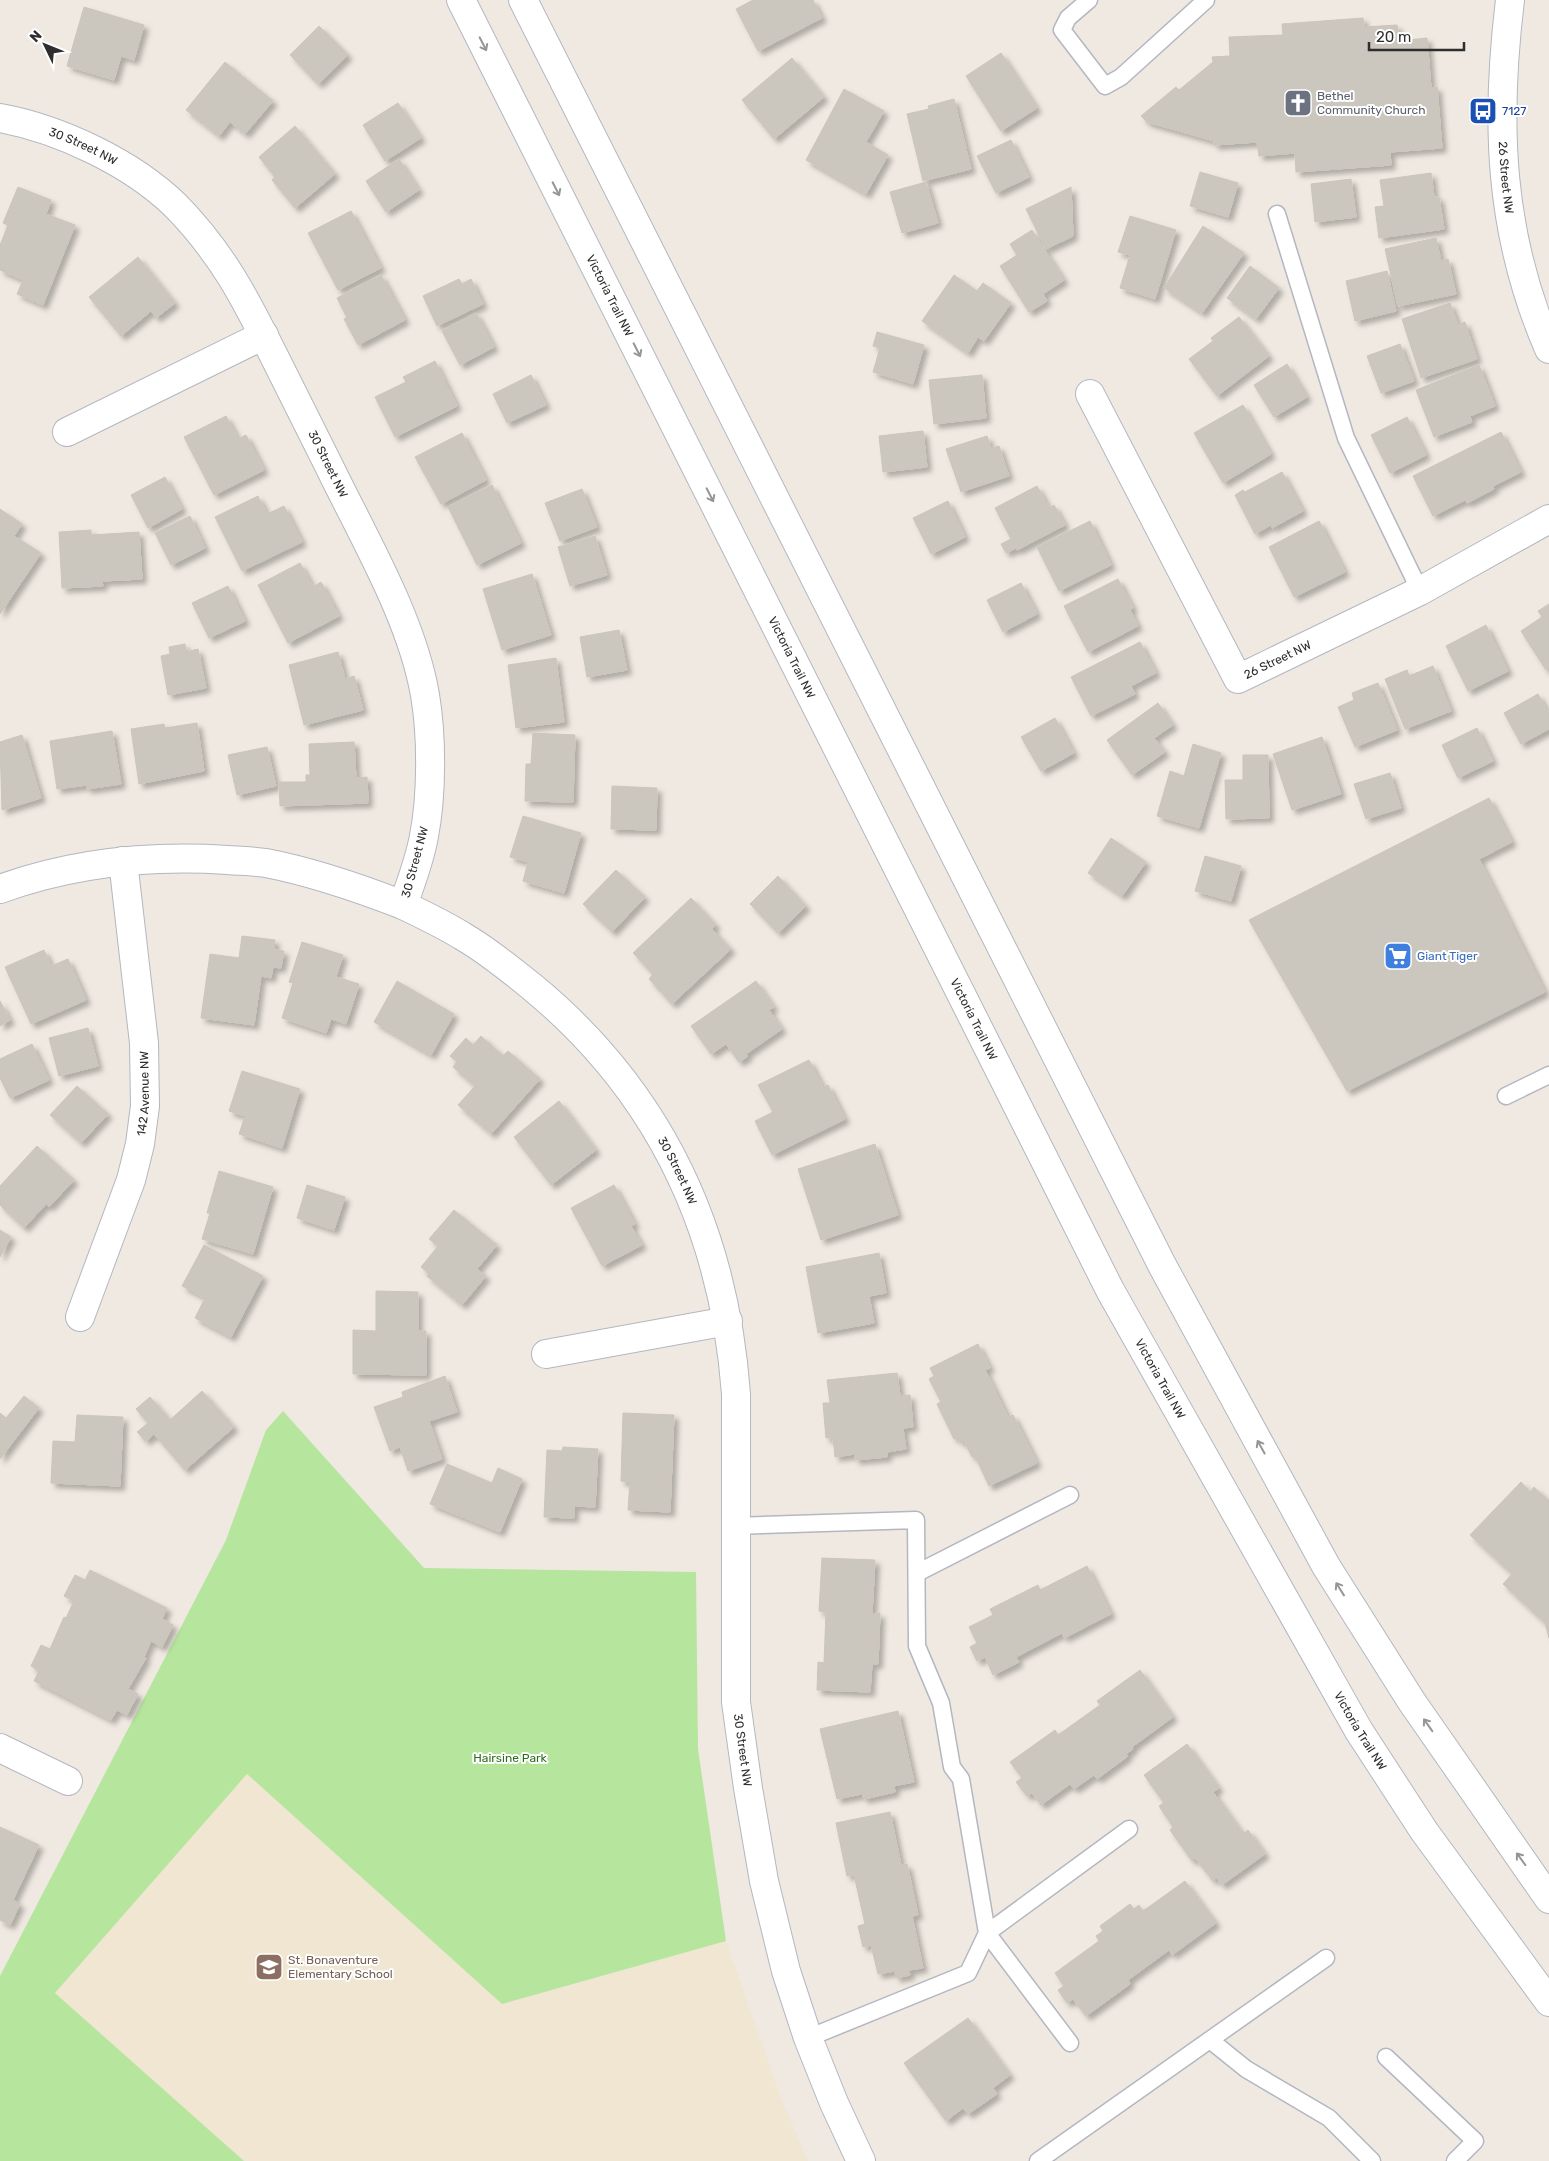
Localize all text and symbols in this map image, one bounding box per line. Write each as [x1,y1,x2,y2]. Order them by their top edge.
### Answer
north arrow [20,20,70,70]
scale bar [1369,20,1464,52]
text: N [26,27,46,46]
text: 20 m [1376,28,1411,46]
one-way arrow [478,36,488,51]
church icon: Bethel Community Church [1283,88,1313,118]
place label: Bethel Community Church [1317,89,1425,117]
bus stop icon: 7127 [1468,96,1498,126]
place label: 7127 [1502,104,1527,118]
street label: 30 Street NW [47,125,120,168]
street label: 26 Street NW [1496,141,1517,215]
one-way arrow [552,181,561,196]
street label: Victoria Trail NW [583,253,636,339]
one-way arrow [632,342,642,357]
street label: 30 Street NW [305,428,351,500]
one-way arrow [705,487,715,502]
street label: Victoria Trail NW [765,614,818,701]
street label: 26 Street NW [1242,638,1314,682]
street label: 30 Street NW [399,824,431,899]
supermarket icon: Giant Tiger [1383,941,1413,971]
place label: Giant Tiger [1417,949,1478,963]
street label: Victoria Trail NW [947,976,1000,1063]
street label: 142 Avenue NW [134,1051,152,1137]
street label: 30 Street NW [655,1134,700,1207]
street label: Victoria Trail NW [1132,1336,1188,1422]
one-way arrow [1256,1440,1265,1455]
one-way arrow [1335,1582,1345,1596]
street label: Victoria Trail NW [1331,1689,1390,1773]
street label: 30 Street NW [731,1713,755,1788]
one-way arrow [1423,1719,1433,1733]
park label: Hairsine Park [473,1751,548,1765]
one-way arrow [1516,1852,1526,1866]
school or university icon: St. Bonaventure Elementary School [254,1952,284,1982]
place label: St. Bonaventure Elementary School [288,1953,393,1981]

